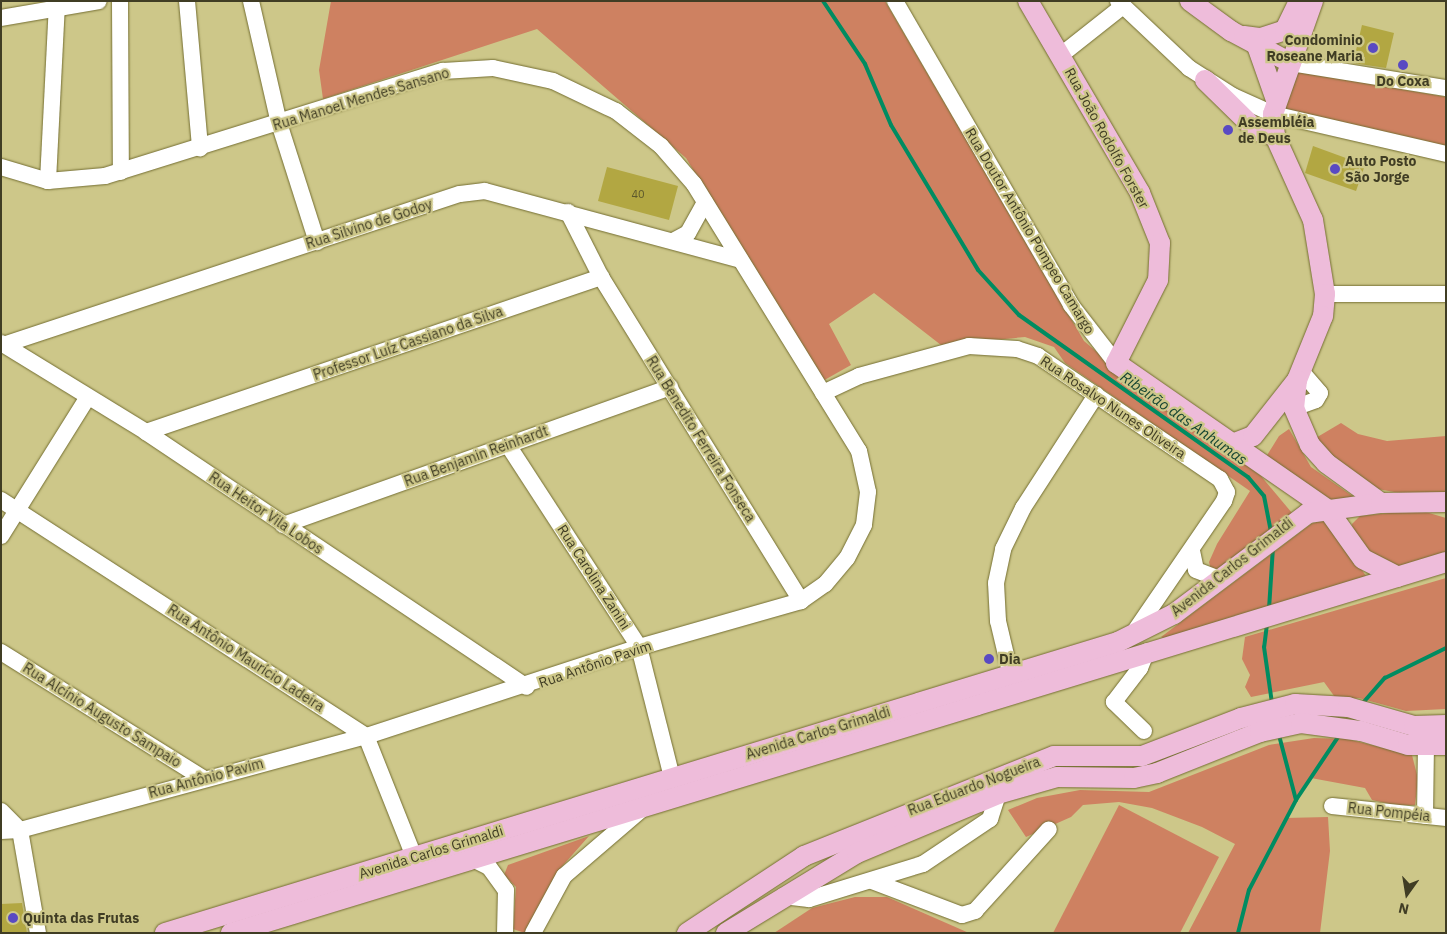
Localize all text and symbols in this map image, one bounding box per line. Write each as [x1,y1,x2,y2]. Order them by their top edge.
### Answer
place label: Condominio Roseane Maria [1266,32,1363,64]
marker: Condominio Roseane Maria [1367,42,1379,54]
marker: Do Coxa [1397,59,1409,71]
street label: Rua Manoel Mendes Sansano [271,64,451,134]
street label: Rua João Rodolfo Forster [1061,65,1153,211]
place label: Do Coxa [1376,73,1430,89]
place label: Assembléia de Deus [1238,114,1315,146]
marker: Assembléia de Deus [1222,124,1234,136]
street label: Rua Doutor Antônio Pompeo Camargo [962,125,1098,337]
place label: Auto Posto São Jorge [1345,153,1416,186]
marker: Auto Posto São Jorge [1329,163,1341,175]
house number: 40 [631,187,645,201]
street label: Rua Silvino de Godoy [304,196,434,252]
street label: Professor Luíz Cassiano da Silva [311,303,505,383]
street label: Rua Rosalvo Nunes Oliveira [1037,352,1189,462]
street label: Rua Benedito Ferreira Fonseca [643,353,759,525]
water label: Ribeirão das Anhumas [1117,367,1251,469]
street label: Rua Benjamin Reinhardt [402,422,550,490]
street label: Rua Heitor Vila Lobos [206,469,326,557]
street label: Avenida Carlos Grimaldi [1168,514,1296,620]
street label: Rua Carolina Zanini [554,522,634,632]
street label: Rua Antônio Maurício Ladeira [165,601,327,715]
street label: Rua Antônio Pavim [536,637,654,691]
place label: Dia [999,651,1021,667]
marker: Dia [983,653,995,665]
street label: Rua Alcínio Augusto Sampaio [20,659,184,771]
street label: Avenida Carlos Grimaldi [744,703,892,763]
street label: Rua Eduardo Nogueira [905,753,1043,819]
street label: Rua Antônio Pavim [147,755,265,801]
street label: Rua Pompéia [1347,799,1431,825]
street label: Avenida Carlos Grimaldi [357,822,505,882]
north arrow [1382,869,1432,919]
text: N [1397,899,1411,919]
place label: Quinta das Frutas [23,910,139,926]
marker: Quinta das Frutas [7,912,19,924]

